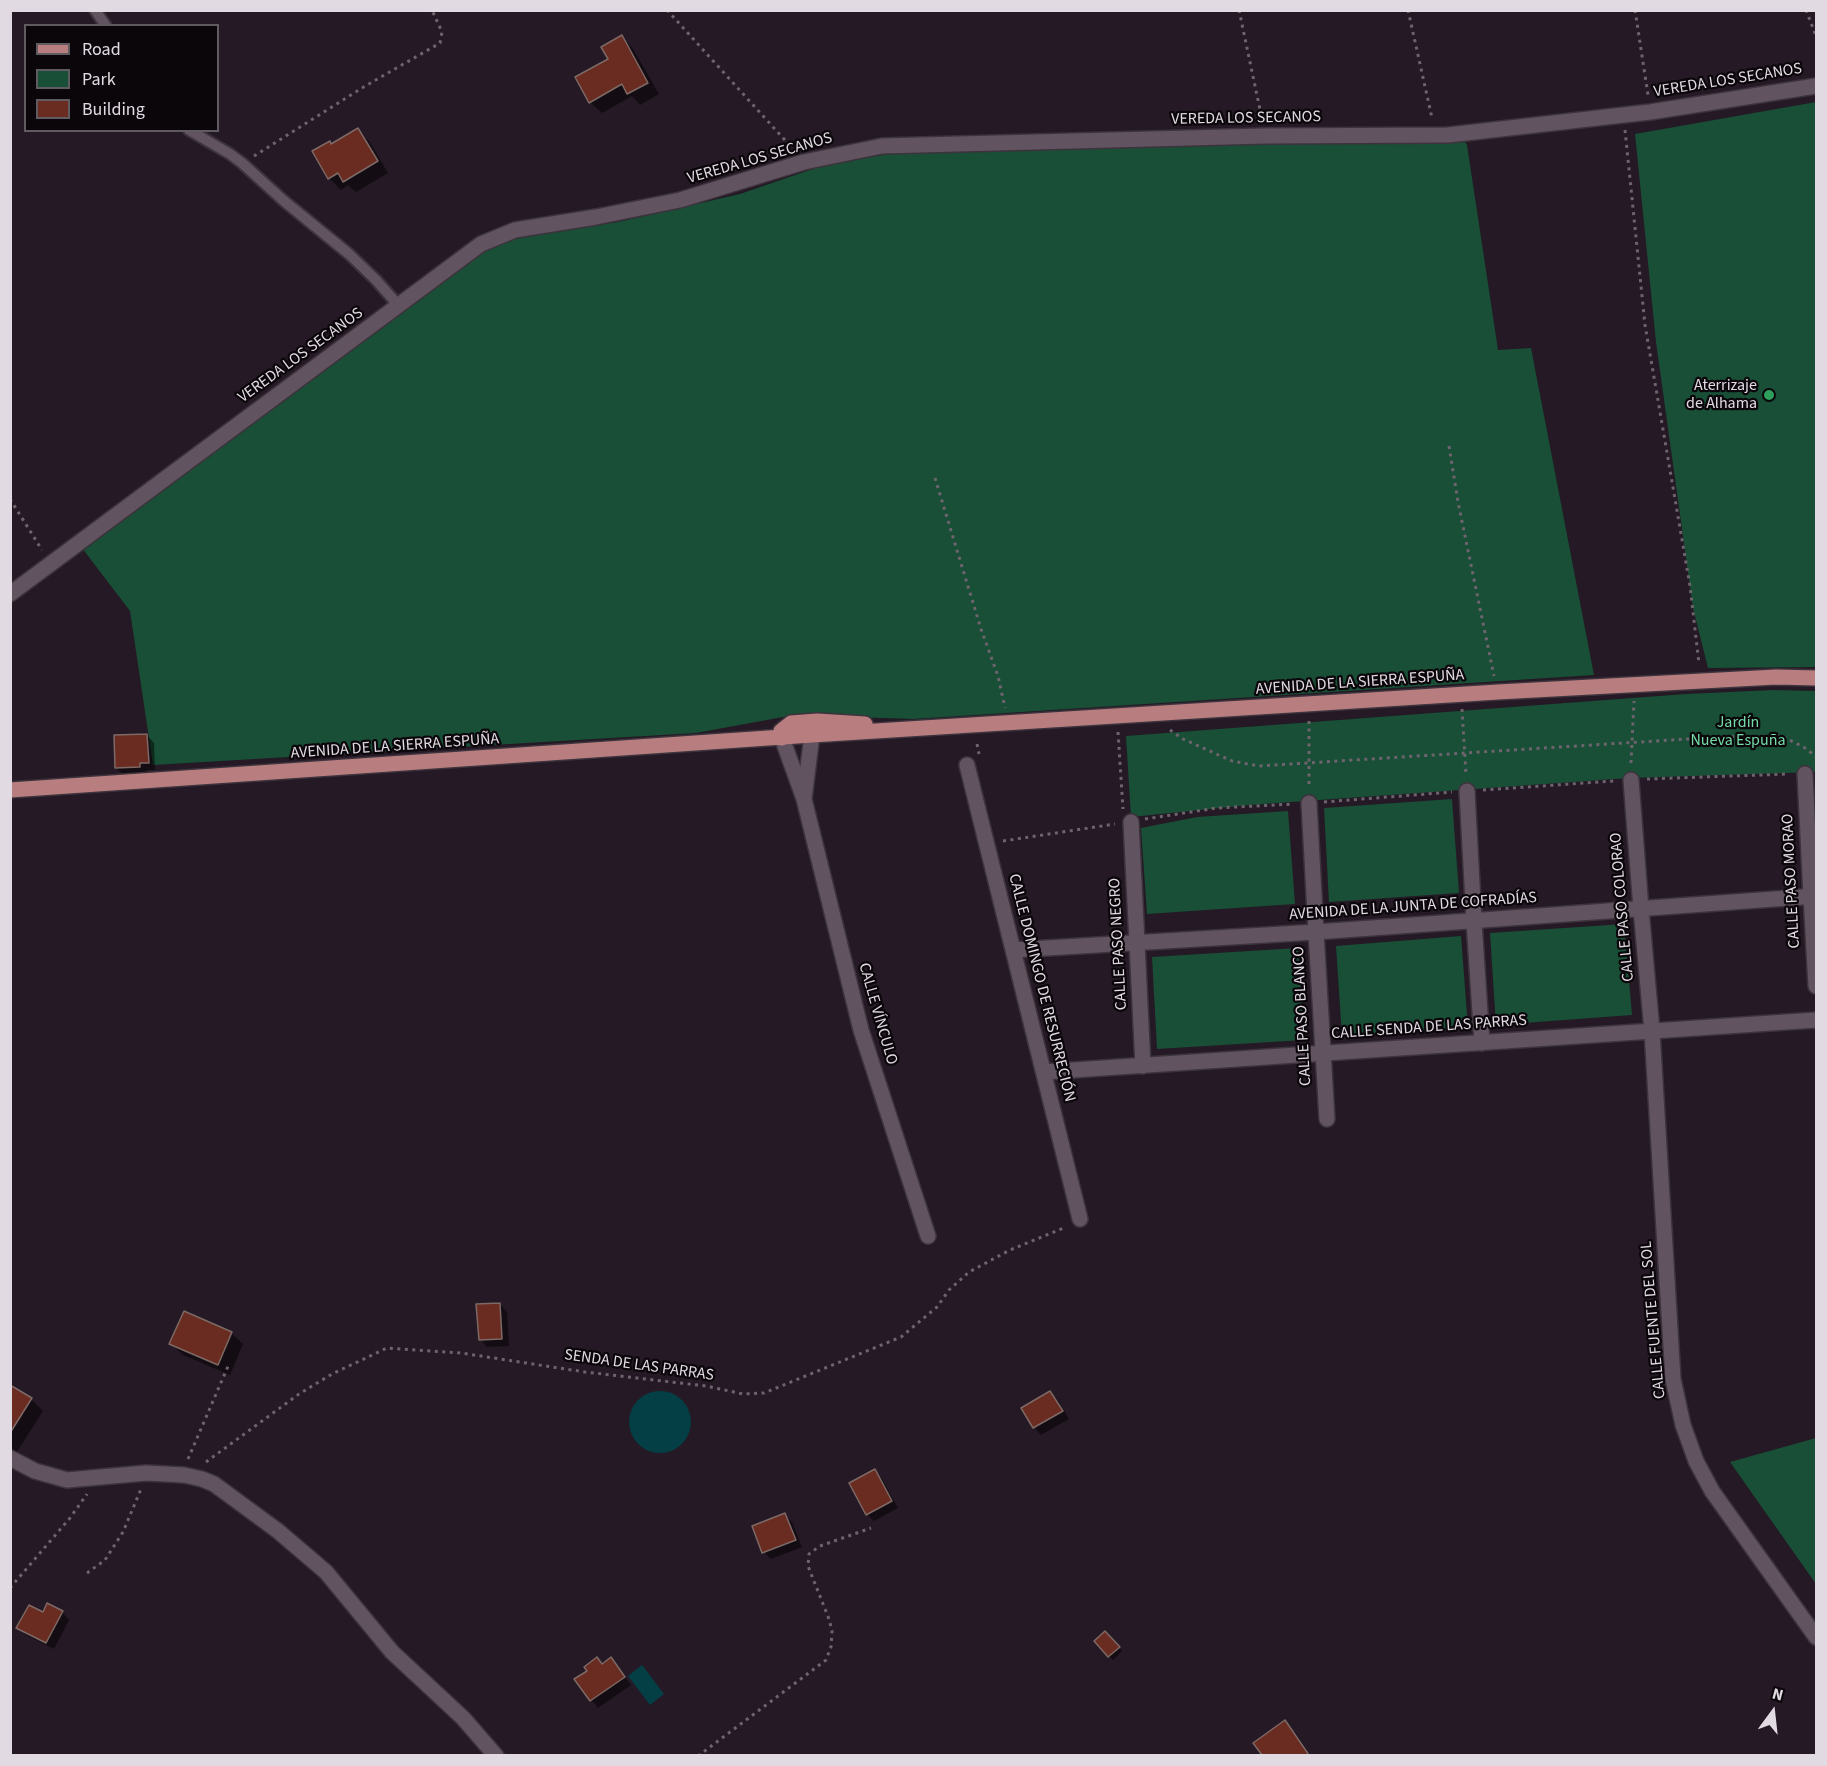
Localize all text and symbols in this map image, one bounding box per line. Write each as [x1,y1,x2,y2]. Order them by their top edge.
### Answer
legend [24,24,219,132]
text: Road [82,37,121,62]
street label: VEREDA LOS SECANOS [1653,60,1803,102]
text: Park [82,67,116,92]
text: Building [82,97,145,122]
street label: VEREDA LOS SECANOS [1171,108,1321,130]
street label: VEREDA LOS SECANOS [685,129,835,189]
street label: VEREDA LOS SECANOS [235,304,367,408]
place label: Aterrizaje de Alhama [1686,376,1757,414]
marker: Aterrizaje de Alhama [1762,388,1776,402]
street label: AVENIDA DE LA SIERRA ESPUÑA [1255,666,1465,700]
park label: Jardín Nueva Espuña [1690,713,1786,751]
street label: AVENIDA DE LA SIERRA ESPUÑA [290,730,500,764]
street label: CALLE PASO MORAO [1779,813,1805,949]
street label: CALLE PASO COLORAO [1607,832,1639,982]
street label: CALLE DOMINGO DE RESURRECIÓN [1003,872,1079,1104]
street label: CALLE PASO NEGRO [1106,877,1132,1011]
street label: AVENIDA DE LA JUNTA DE COFRADÍAS [1288,889,1538,925]
street label: CALLE PASO BLANCO [1290,946,1316,1086]
street label: CALLE VÍNCULO [853,961,901,1067]
street label: CALLE SENDA DE LAS PARRAS [1331,1012,1527,1044]
street label: CALLE FUENTE DEL SOL [1638,1240,1670,1400]
street label: SENDA DE LAS PARRAS [563,1346,715,1386]
north arrow [1743,1682,1803,1742]
text: N [1770,1683,1786,1707]

